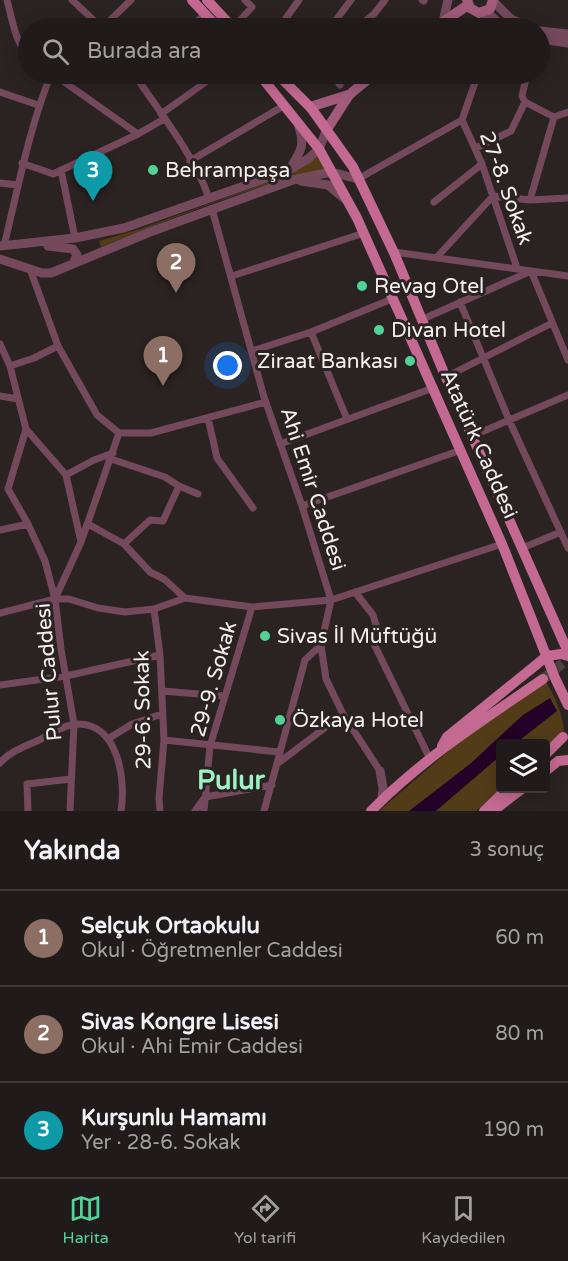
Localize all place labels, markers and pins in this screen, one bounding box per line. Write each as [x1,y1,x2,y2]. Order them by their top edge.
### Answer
pin: 3 [74,152,112,201]
place label: Behrampaşa [165,158,290,183]
marker: Behrampaşa [146,163,160,177]
pin: 2 [156,244,195,293]
place label: Revag Otel [374,274,484,299]
marker: Revag Otel [355,279,369,293]
place label: Divan Hotel [391,318,506,343]
marker: Divan Hotel [372,323,386,337]
pin: 1 [144,336,182,386]
place label: Ziraat Bankası [257,349,398,374]
marker: Ziraat Bankası [403,354,417,368]
place label: Sivas İl Müftüğü [277,624,437,649]
marker: Sivas İl Müftüğü [258,629,272,643]
place label: Özkaya Hotel [292,708,424,733]
marker: Özkaya Hotel [273,713,287,727]

